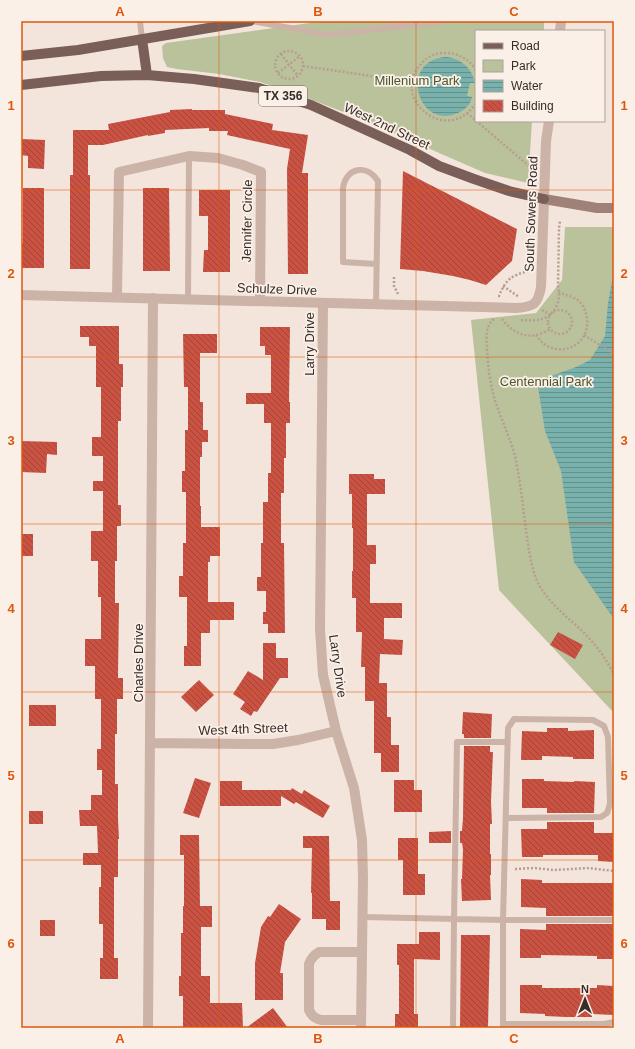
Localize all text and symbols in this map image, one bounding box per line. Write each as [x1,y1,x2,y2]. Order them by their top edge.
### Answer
text: A [115,4,125,19]
text: B [313,4,323,19]
text: C [509,4,519,19]
legend [475,30,605,122]
text: Road [511,39,540,53]
text: Park [511,59,537,73]
park label: Millenium Park [374,73,460,88]
text: Water [511,79,543,93]
road number: TX 356 [259,86,307,106]
text: 1 [7,98,15,113]
text: 1 [620,98,628,113]
text: Building [511,99,554,113]
street label: West 2nd Street [342,100,433,153]
street label: South Sowers Road [521,156,541,272]
street label: Jennifer Circle [239,179,255,263]
text: 2 [7,266,15,281]
text: 2 [620,266,628,281]
street label: Schulze Drive [237,280,317,298]
street label: Larry Drive [302,312,317,376]
park label: Centennial Park [500,374,593,389]
text: 3 [7,433,15,448]
text: 3 [620,433,628,448]
text: 4 [7,601,15,616]
text: 4 [620,601,628,616]
street label: Charles Drive [131,624,146,702]
street label: Larry Drive [326,633,350,699]
street label: West 4th Street [198,720,288,738]
text: 5 [7,768,15,783]
text: 5 [620,768,628,783]
text: 6 [7,936,15,951]
text: 6 [620,936,628,951]
north arrow [565,979,605,1019]
text: N [581,983,589,995]
text: A [115,1031,125,1046]
text: B [313,1031,323,1046]
text: C [509,1031,519,1046]

